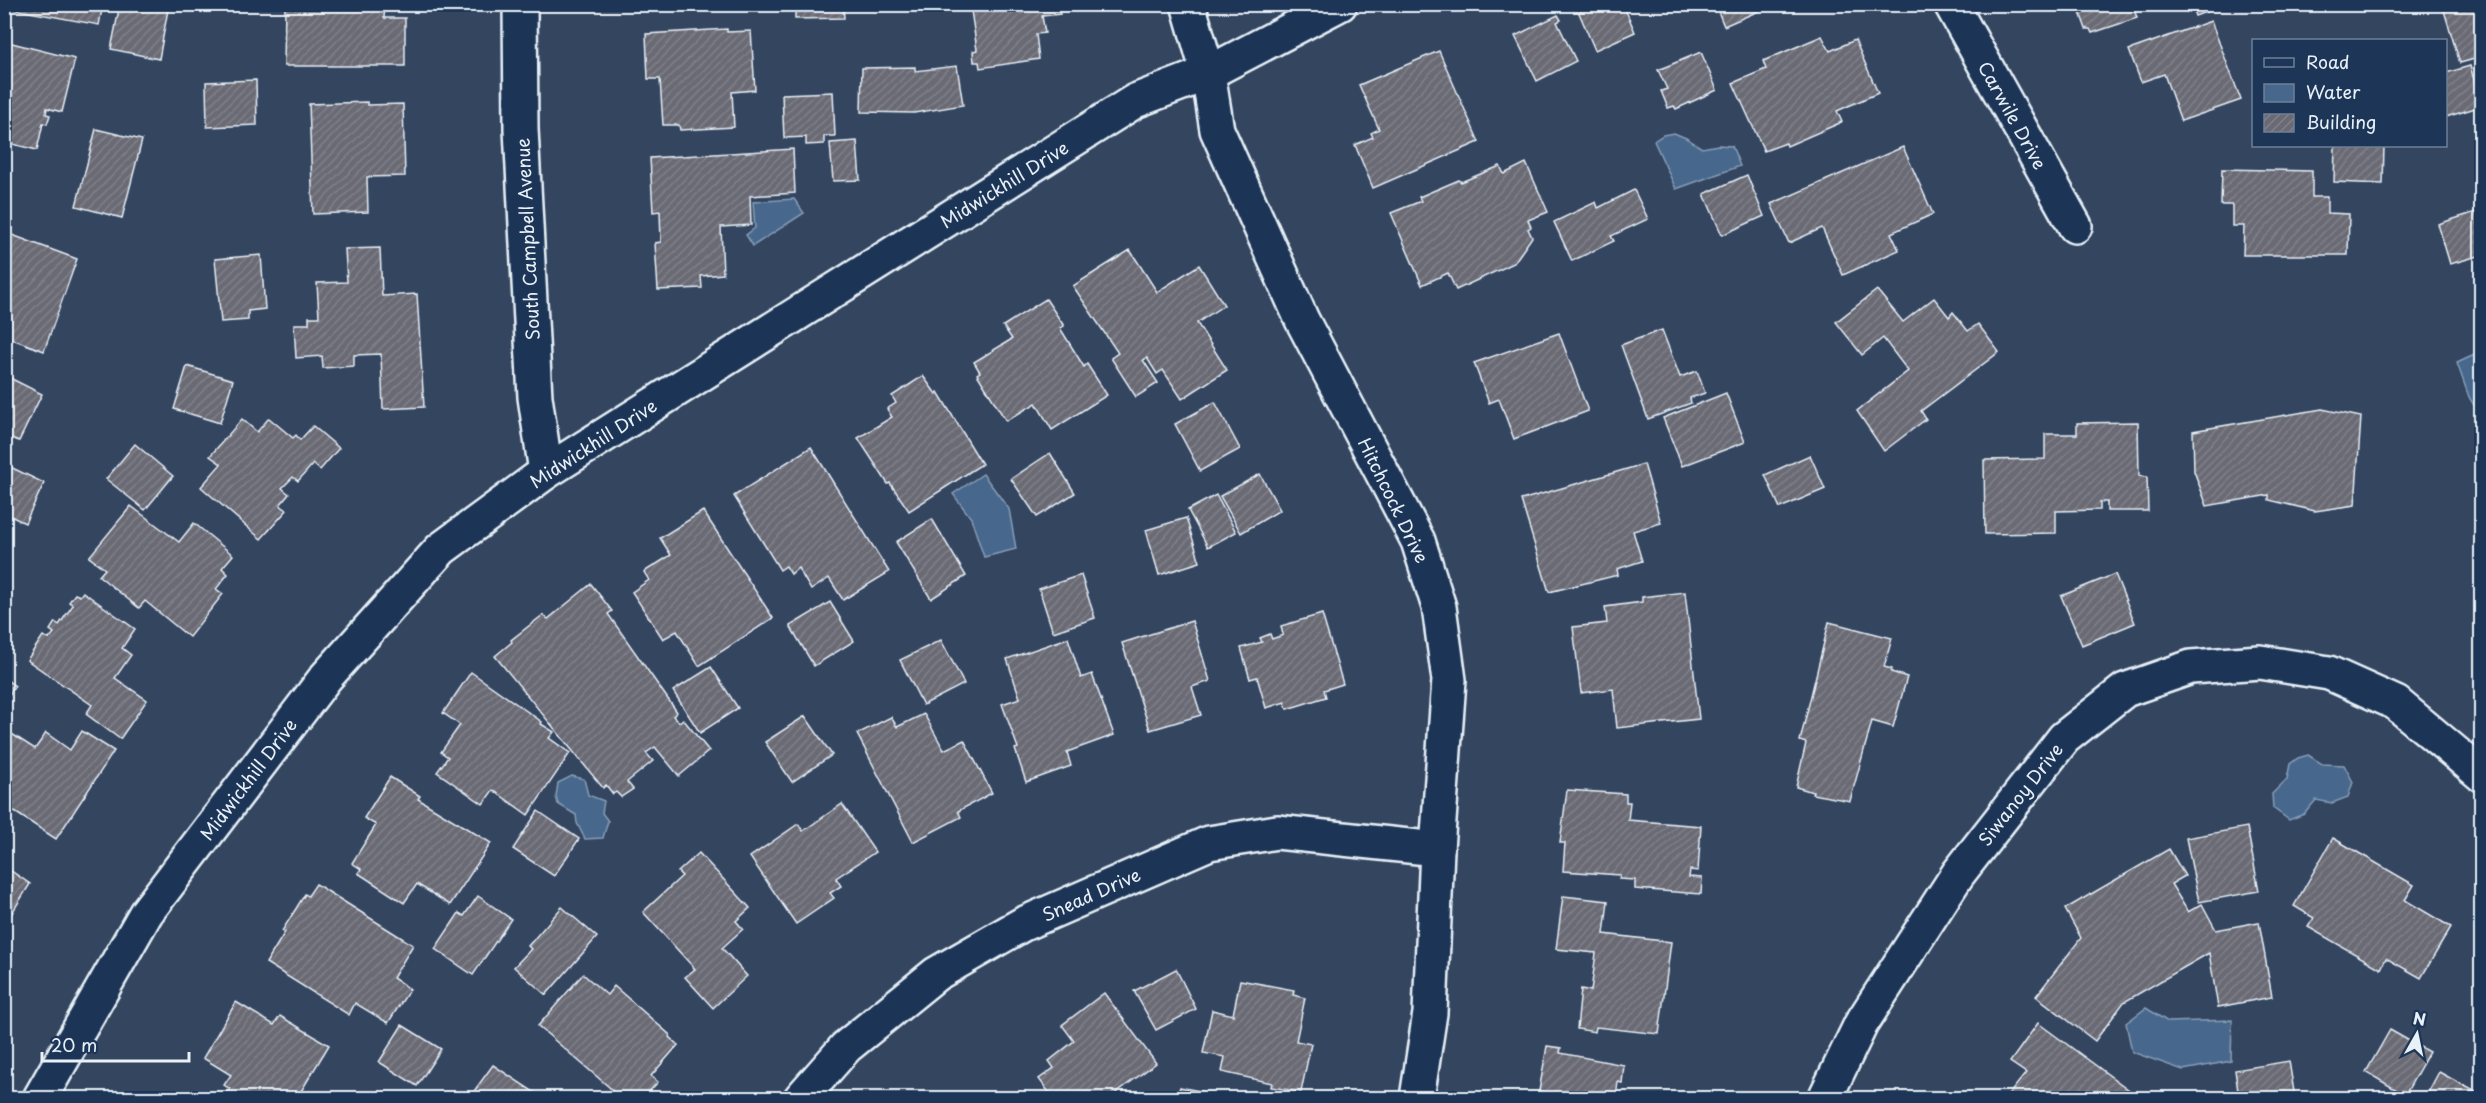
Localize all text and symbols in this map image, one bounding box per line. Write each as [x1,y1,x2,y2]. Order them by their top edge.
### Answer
legend [2252,39,2447,147]
text: Road [2306,48,2350,75]
street label: Carwile Drive [1972,56,2054,174]
text: Water [2306,78,2361,105]
text: Building [2306,108,2376,135]
street label: Midwickhill Drive [935,134,1073,234]
street label: South Campbell Avenue [508,137,546,341]
street label: Midwickhill Drive [524,392,662,494]
street label: Hitchcock Drive [1352,433,1436,567]
street label: Midwickhill Drive [193,712,303,846]
street label: Siwanoy Drive [1971,737,2069,851]
street label: Snead Drive [1037,860,1145,928]
north arrow [2387,1004,2447,1064]
text: N [2411,1005,2428,1031]
scale bar [42,1025,189,1063]
text: 20 m [51,1031,97,1058]

